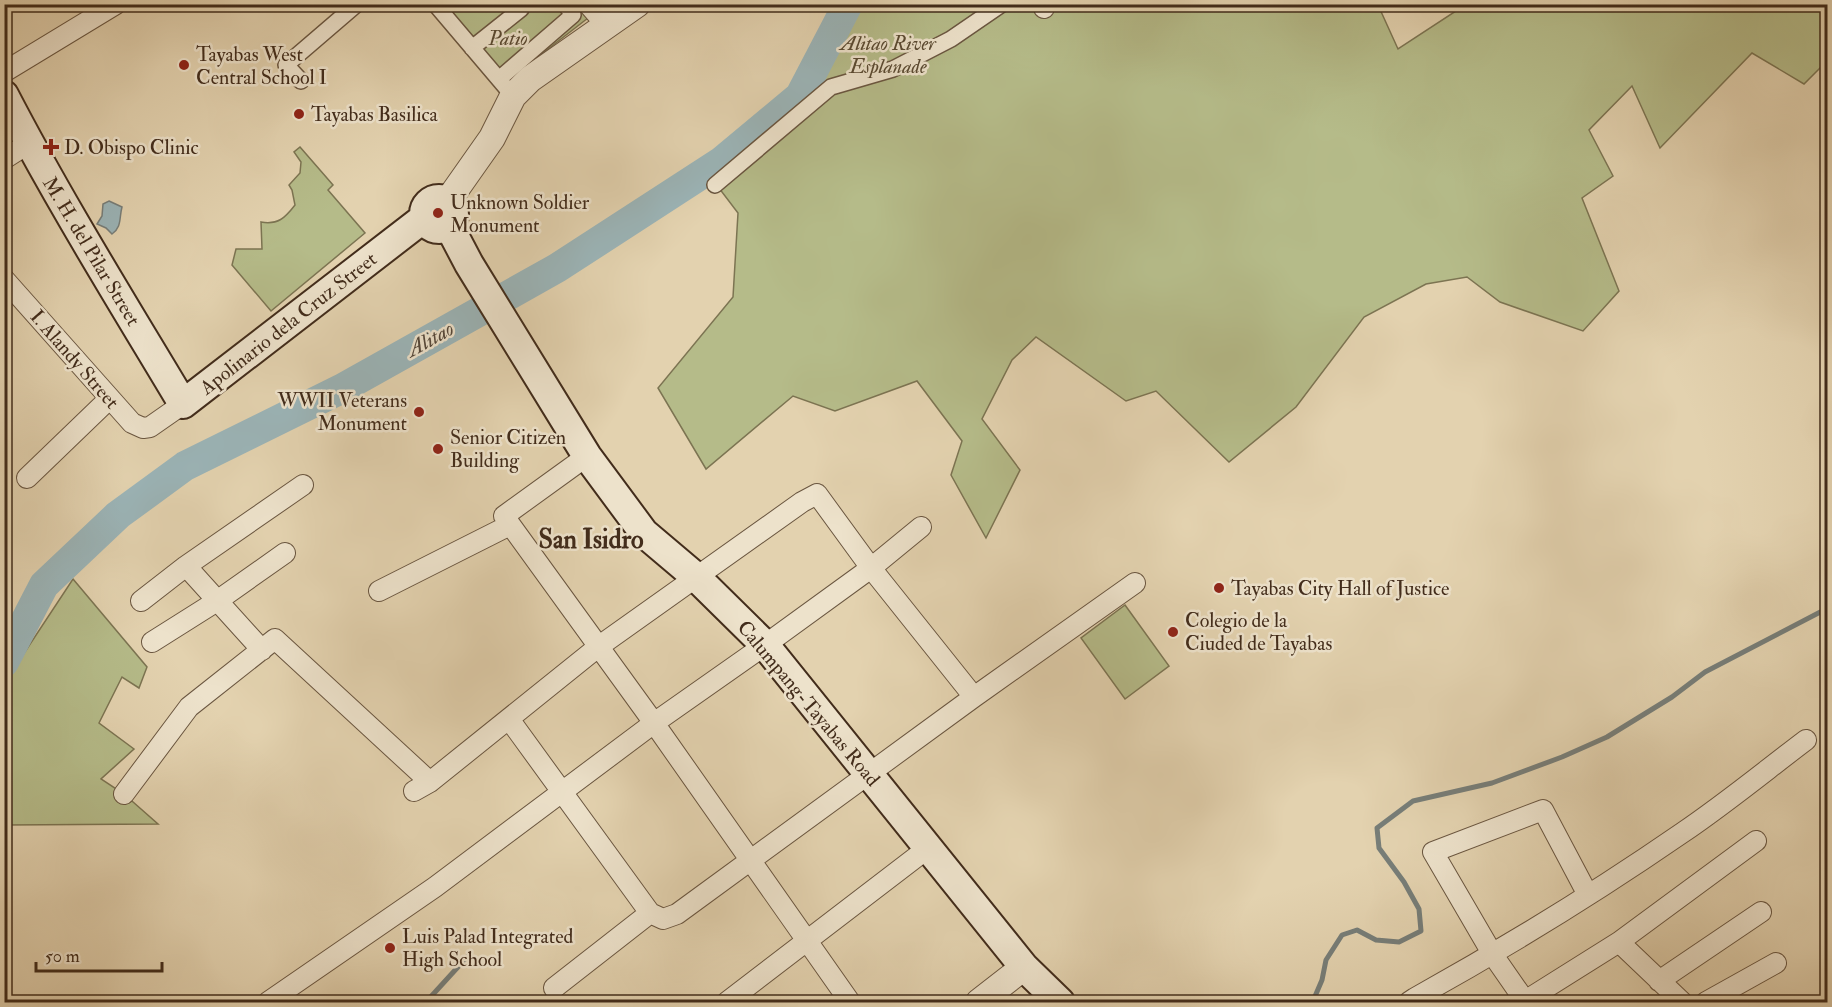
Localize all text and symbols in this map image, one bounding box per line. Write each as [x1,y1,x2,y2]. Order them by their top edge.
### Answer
park label: Patio [487,26,528,51]
park label: Alitao River Esplanade [838,31,937,79]
place label: Tayabas West Central School I [196,42,327,90]
marker: Tayabas West Central School I [177,58,191,72]
place label: Tayabas Basilica [311,102,439,127]
marker: Tayabas Basilica [292,107,306,121]
place label: D. Obispo Clinic [64,135,199,161]
marker: D. Obispo Clinic [42,138,60,156]
street label: M. H. del Pilar Street [37,172,146,331]
place label: Unknown Soldier Monument [450,190,590,238]
marker: Unknown Soldier Monument [431,206,445,220]
street label: Apolinario dela Cruz Street [194,246,383,402]
street label: I. Alandy Street [25,305,125,415]
water label: Alitao [400,315,459,364]
place label: WWII Veterans Monument [276,388,408,436]
marker: WWII Veterans Monument [412,405,426,419]
place label: Senior Citizen Building [450,425,566,473]
marker: Senior Citizen Building [431,442,445,456]
district label: San Isidro [538,524,644,556]
place label: Tayabas City Hall of Justice [1231,576,1449,601]
marker: Tayabas City Hall of Justice [1212,581,1226,595]
place label: Colegio de la Ciuded de Tayabas [1185,608,1332,656]
street label: Calumpang-Tayabas Road [731,615,885,792]
marker: Colegio de la Ciuded de Tayabas [1166,625,1180,639]
place label: Luis Palad Integrated High School [402,924,574,972]
scale bar [36,935,162,973]
marker: Luis Palad Integrated High School [383,941,397,955]
text: 50 m [45,945,80,968]

